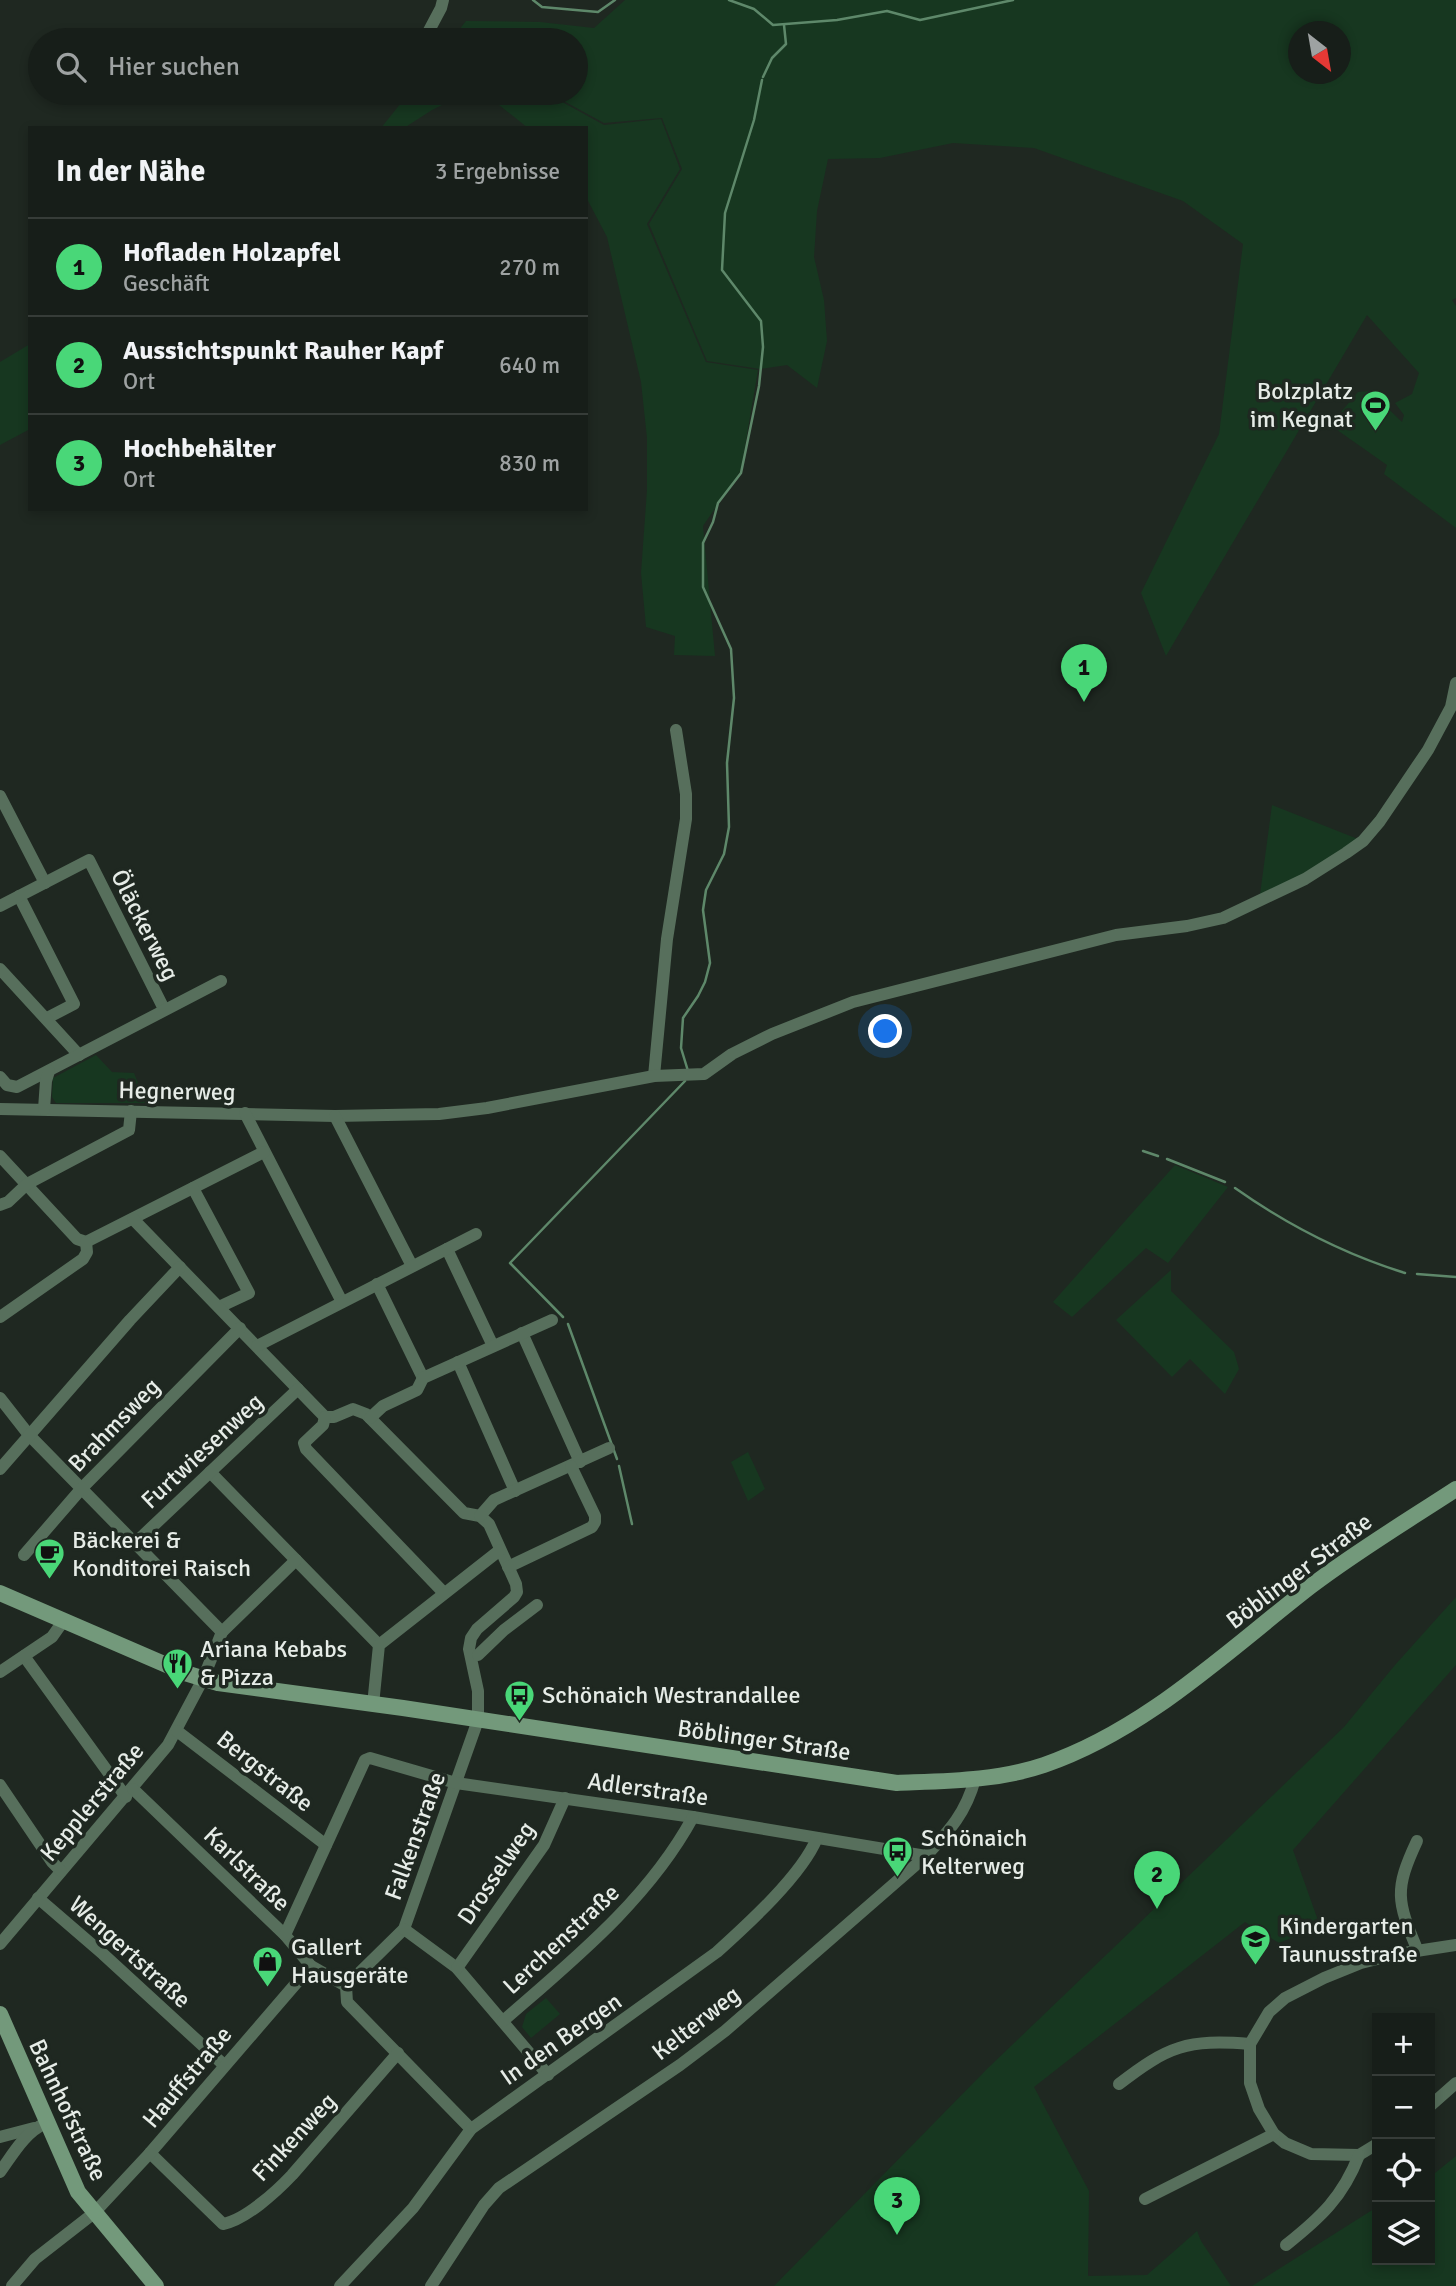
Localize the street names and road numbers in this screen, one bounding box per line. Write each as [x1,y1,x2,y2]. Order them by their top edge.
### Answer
street label: Öläckerweg [104,864,186,986]
street label: Hegnerweg [118,1075,236,1107]
street label: Brahmsweg [62,1372,166,1478]
street label: Furtwiesenweg [135,1387,269,1515]
street label: Böblinger Straße [1220,1506,1378,1636]
street label: Böblinger Straße [675,1713,853,1767]
street label: Bergstraße [211,1724,319,1818]
street label: Kepplerstraße [34,1737,150,1867]
street label: Adlerstraße [586,1766,710,1812]
street label: Falkenstraße [378,1768,452,1904]
street label: Drosselweg [451,1816,541,1930]
street label: Karlstraße [197,1820,297,1918]
street label: Lerchenstraße [496,1877,626,2001]
street label: Wengertstraße [63,1889,197,2015]
street label: Kelterweg [646,1979,746,2067]
street label: In den Bergen [494,1986,628,2092]
street label: Hauffstraße [136,2020,238,2134]
street label: Bahnhofstraße [22,2034,114,2186]
street label: Finkenweg [245,2086,343,2188]

